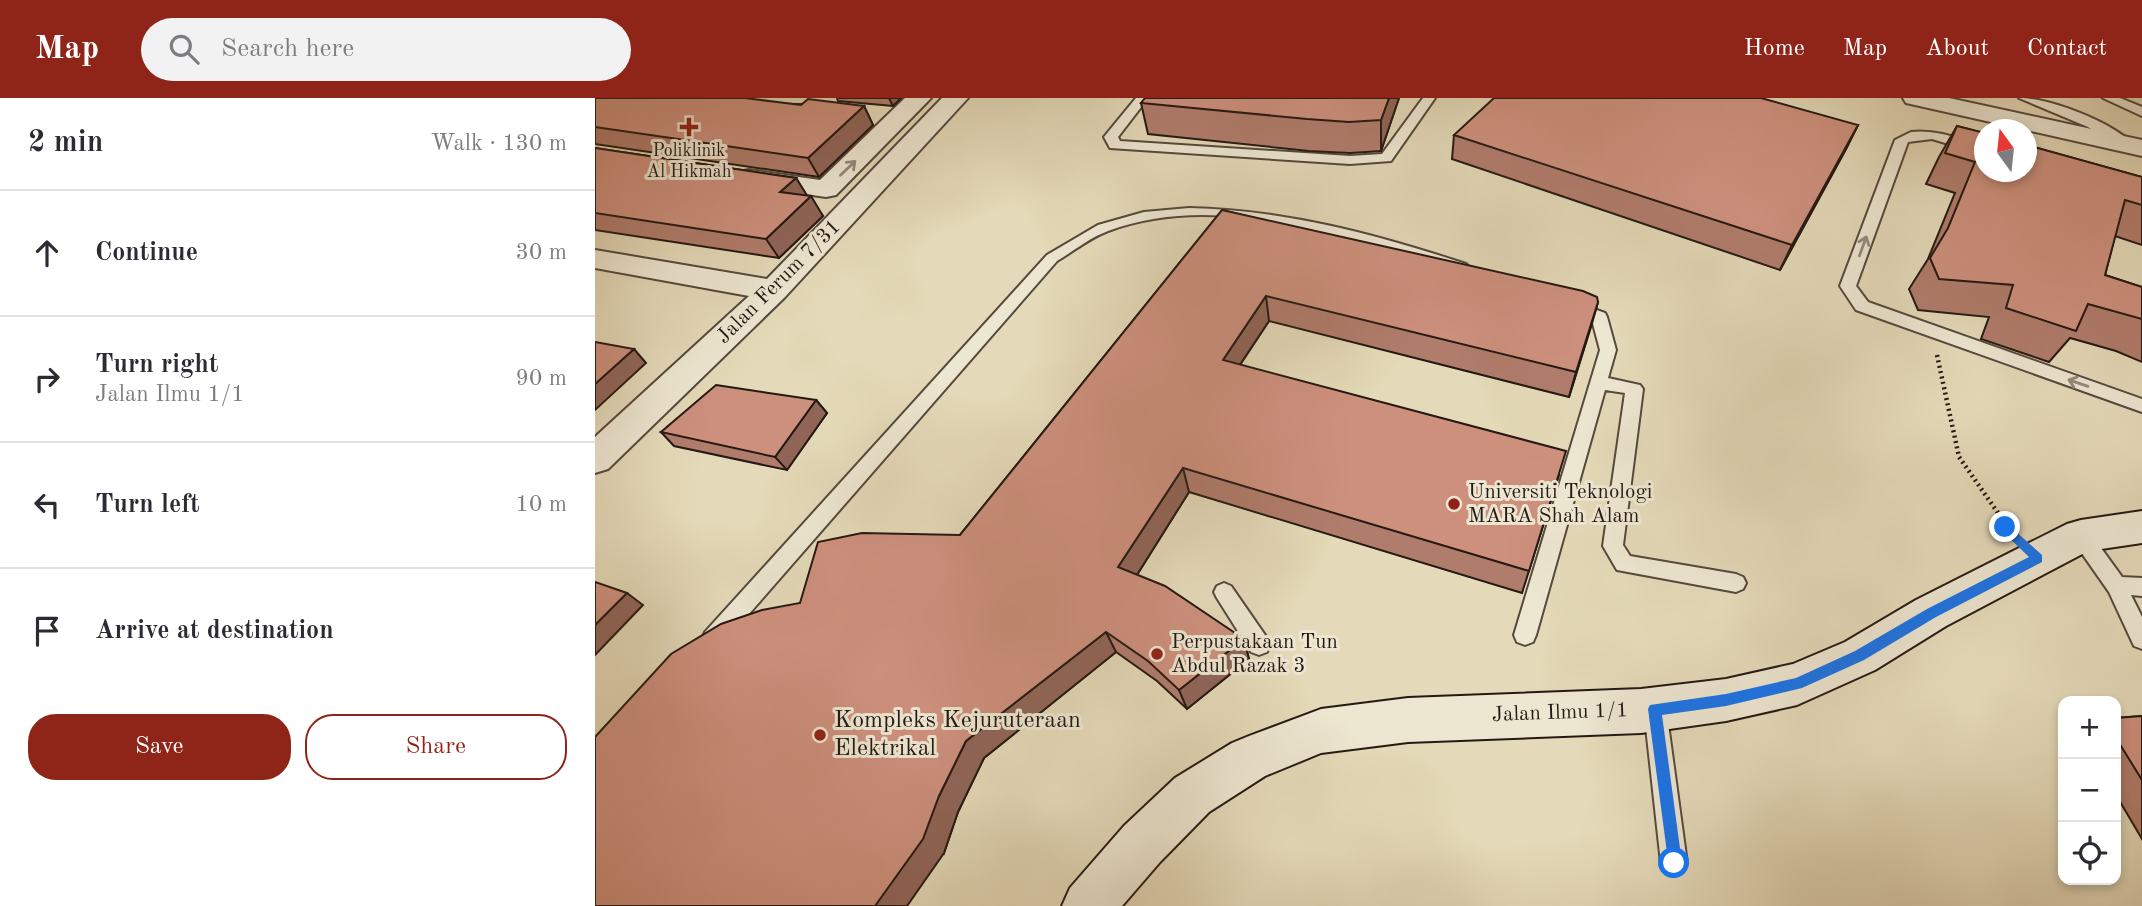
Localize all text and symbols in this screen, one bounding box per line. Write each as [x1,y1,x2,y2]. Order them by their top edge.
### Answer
search box [141,18,631,81]
icon: search [165,30,203,68]
text: Map [35,33,99,66]
text: Search here [221,36,354,62]
text: Home [1744,37,1805,61]
text: Map [1843,37,1887,61]
text: About [1925,37,1989,61]
text: Contact [2027,37,2107,61]
marker: Poliklinik Al Hikmah [679,117,699,137]
north arrow [1974,119,2037,182]
text: 2 min [28,128,103,158]
text: Walk · 130 m [431,132,567,155]
place label: Poliklinik Al Hikmah [646,142,732,181]
one-way arrow [839,160,856,177]
street label: Jalan Ferum 7/31 [713,216,845,348]
icon: ahead [28,234,66,272]
one-way arrow [1858,235,1870,257]
text: Continue [95,240,198,266]
text: 30 m [516,241,567,264]
text: Turn right [95,352,218,378]
icon: right [28,360,66,398]
text: 90 m [516,367,567,390]
one-way arrow [2067,375,2089,388]
text: Jalan Ilmu 1/1 [95,383,245,406]
place label: Universiti Teknologi MARA Shah Alam [1468,482,1652,527]
icon: left [28,486,66,524]
text: Turn left [95,492,200,518]
text: 10 m [516,493,567,516]
marker: Universiti Teknologi MARA Shah Alam [1446,496,1462,512]
route end [1989,511,2020,542]
icon: arrive [28,612,66,650]
text: Arrive at destination [95,618,334,644]
place label: Perpustakaan Tun Abdul Razak 3 [1171,632,1338,677]
marker: Perpustakaan Tun Abdul Razak 3 [1149,646,1165,662]
map controls [2058,696,2121,885]
button: + [2058,696,2121,759]
street label: Jalan Ilmu 1/1 [1491,700,1629,726]
place label: Kompleks Kejuruteraan Elektrikal [834,709,1081,761]
button: Save [28,714,291,780]
button: Share [305,714,567,780]
marker: Kompleks Kejuruteraan Elektrikal [812,727,828,743]
button: − [2058,759,2121,822]
button: locate [2058,822,2121,885]
route start [1658,847,1689,878]

